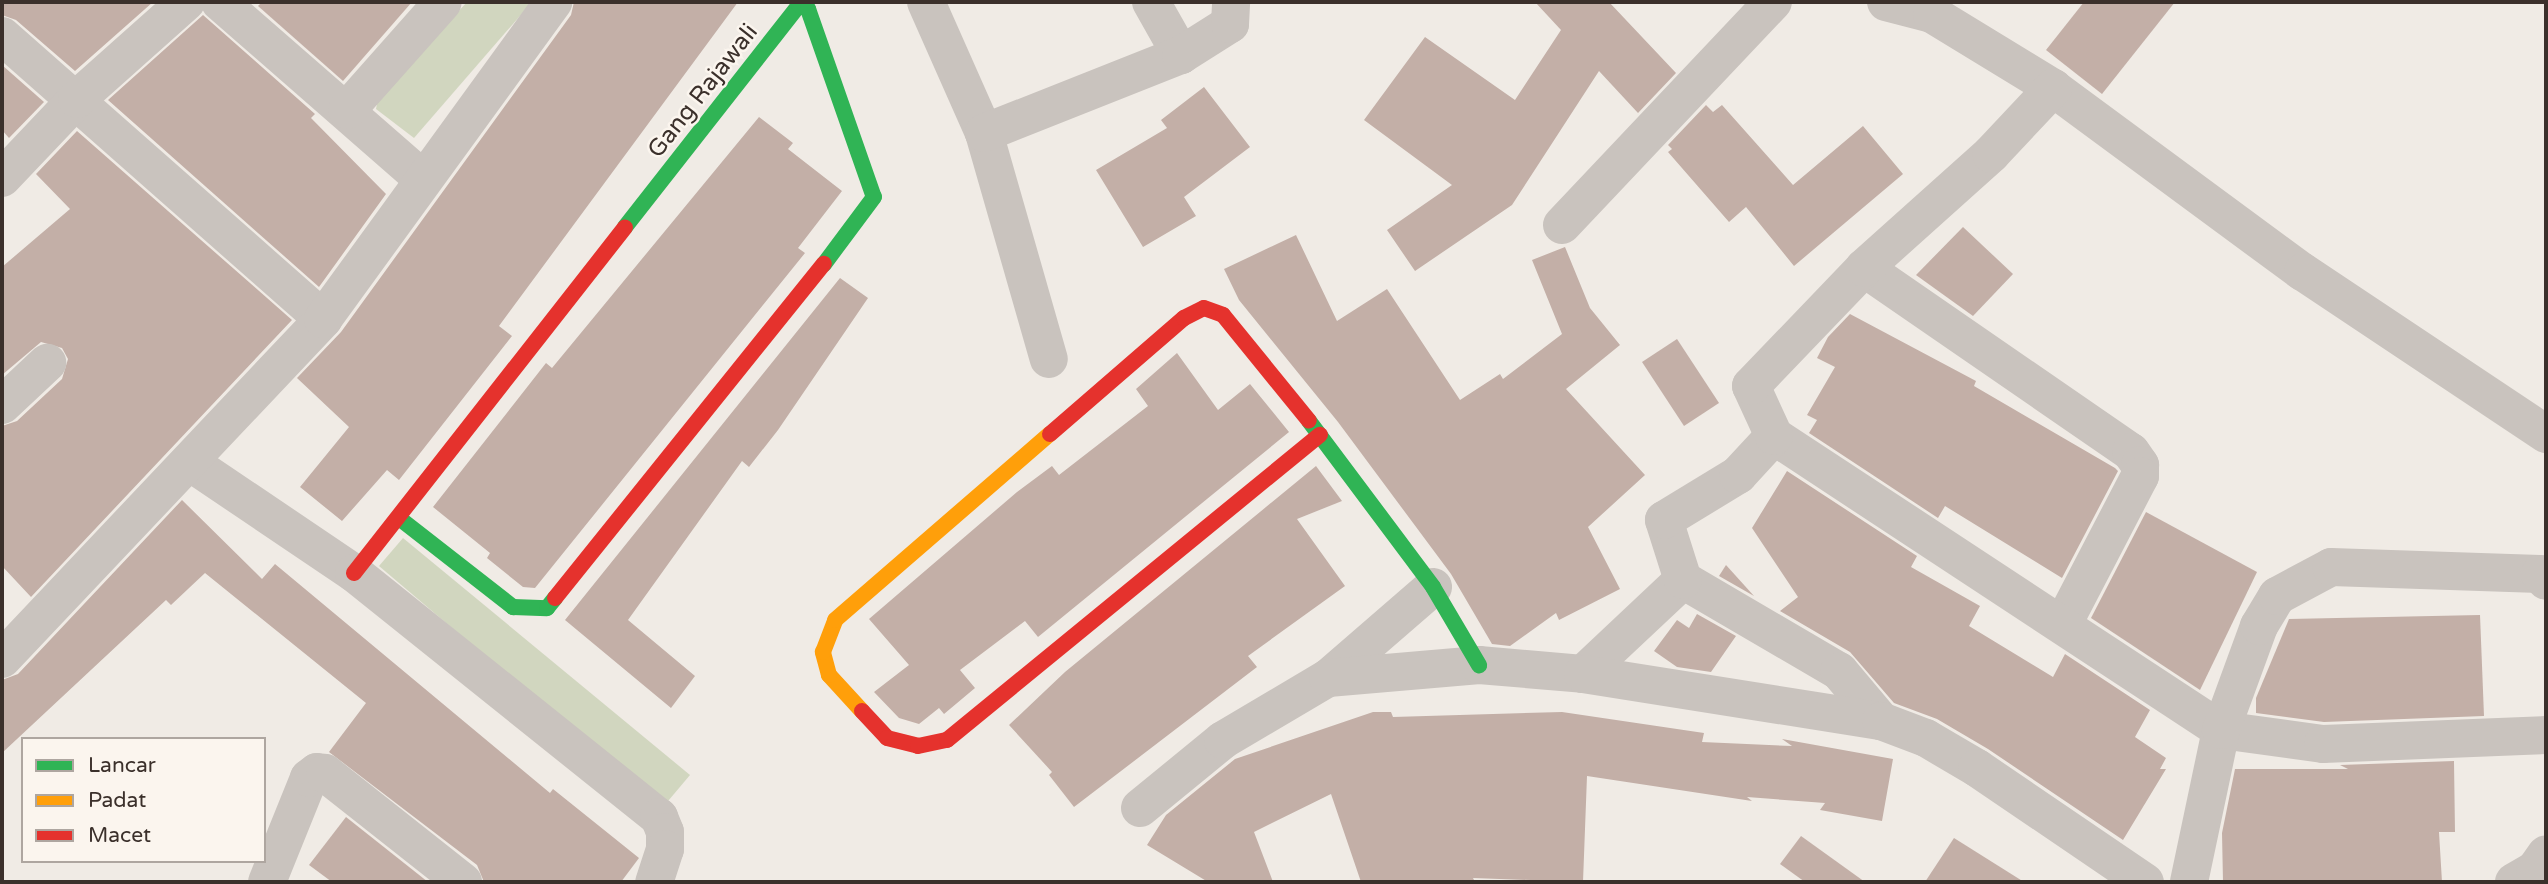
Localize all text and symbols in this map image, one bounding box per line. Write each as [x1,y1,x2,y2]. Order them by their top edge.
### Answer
street label: Gang Rajawali [642,18,764,164]
legend [21,737,266,863]
text: Lancar [88,753,156,778]
text: Padat [88,788,146,813]
text: Macet [88,823,151,848]

